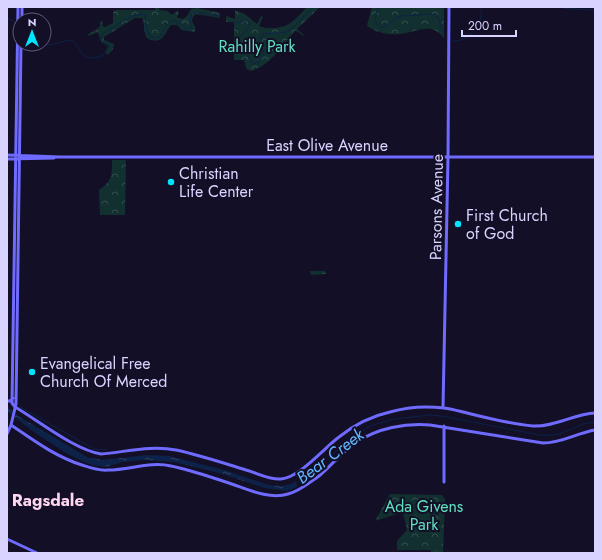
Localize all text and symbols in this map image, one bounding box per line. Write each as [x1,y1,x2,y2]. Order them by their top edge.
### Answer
north arrow [12,12,52,52]
scale bar [462,12,516,38]
text: N [28,14,36,30]
text: 200 m [468,17,502,35]
park label: Rahilly Park [219,35,296,58]
street label: East Olive Avenue [266,134,388,157]
street label: Parsons Avenue [424,154,449,260]
place label: Christian Life Center [179,162,254,203]
marker: Christian Life Center [166,177,176,187]
place label: First Church of God [466,204,548,245]
marker: First Church of God [453,219,463,229]
place label: Evangelical Free Church Of Merced [40,352,167,393]
marker: Evangelical Free Church Of Merced [27,367,37,377]
water label: Bear Creek [291,422,369,489]
district label: Ragsdale [12,488,84,512]
park label: Ada Givens Park [385,495,463,536]

